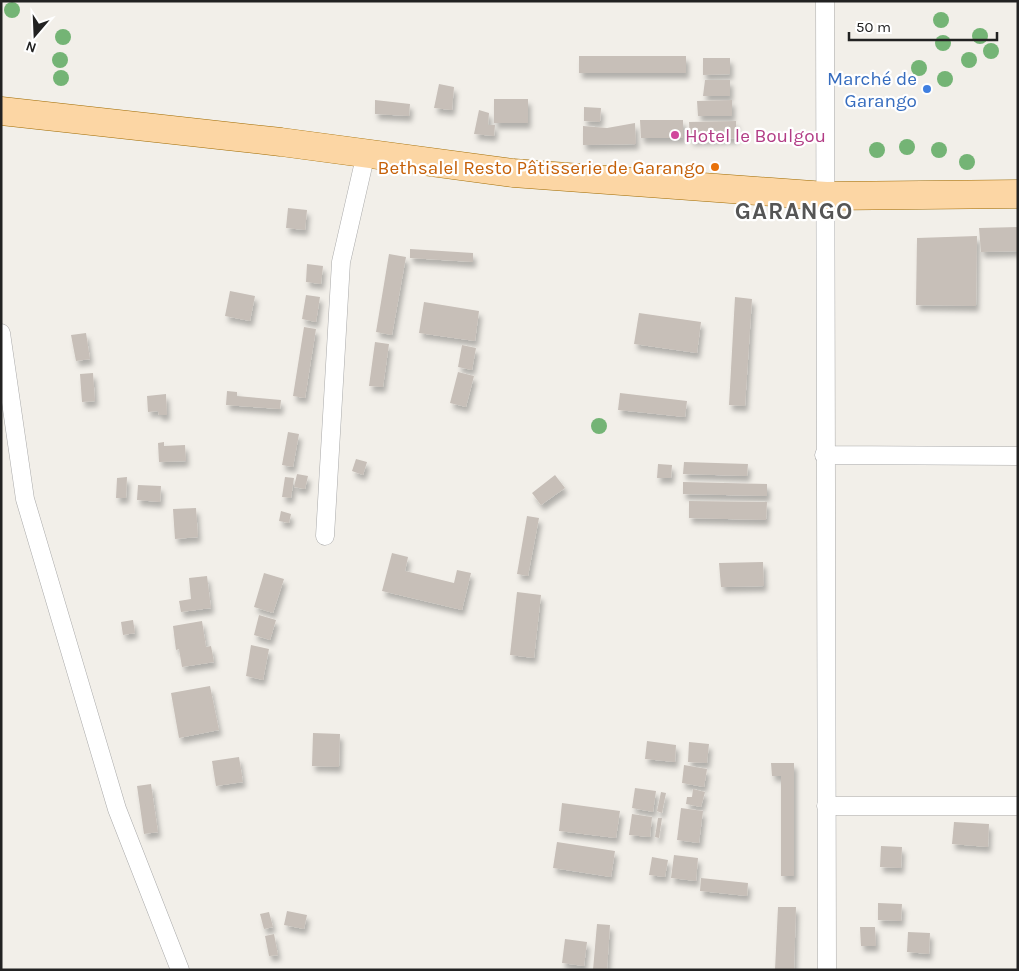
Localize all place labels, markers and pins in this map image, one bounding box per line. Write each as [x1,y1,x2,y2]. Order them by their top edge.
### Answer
place label: Marché de Garango [827,68,917,112]
marker: Marché de Garango [921,83,933,95]
place label: Hotel le Boulgou [685,125,826,147]
marker: Hotel le Boulgou [669,129,681,141]
place label: Bethsalel Resto Pâtisserie de Garango [378,157,705,179]
marker: Bethsalel Resto Pâtisserie de Garango [709,161,721,173]

